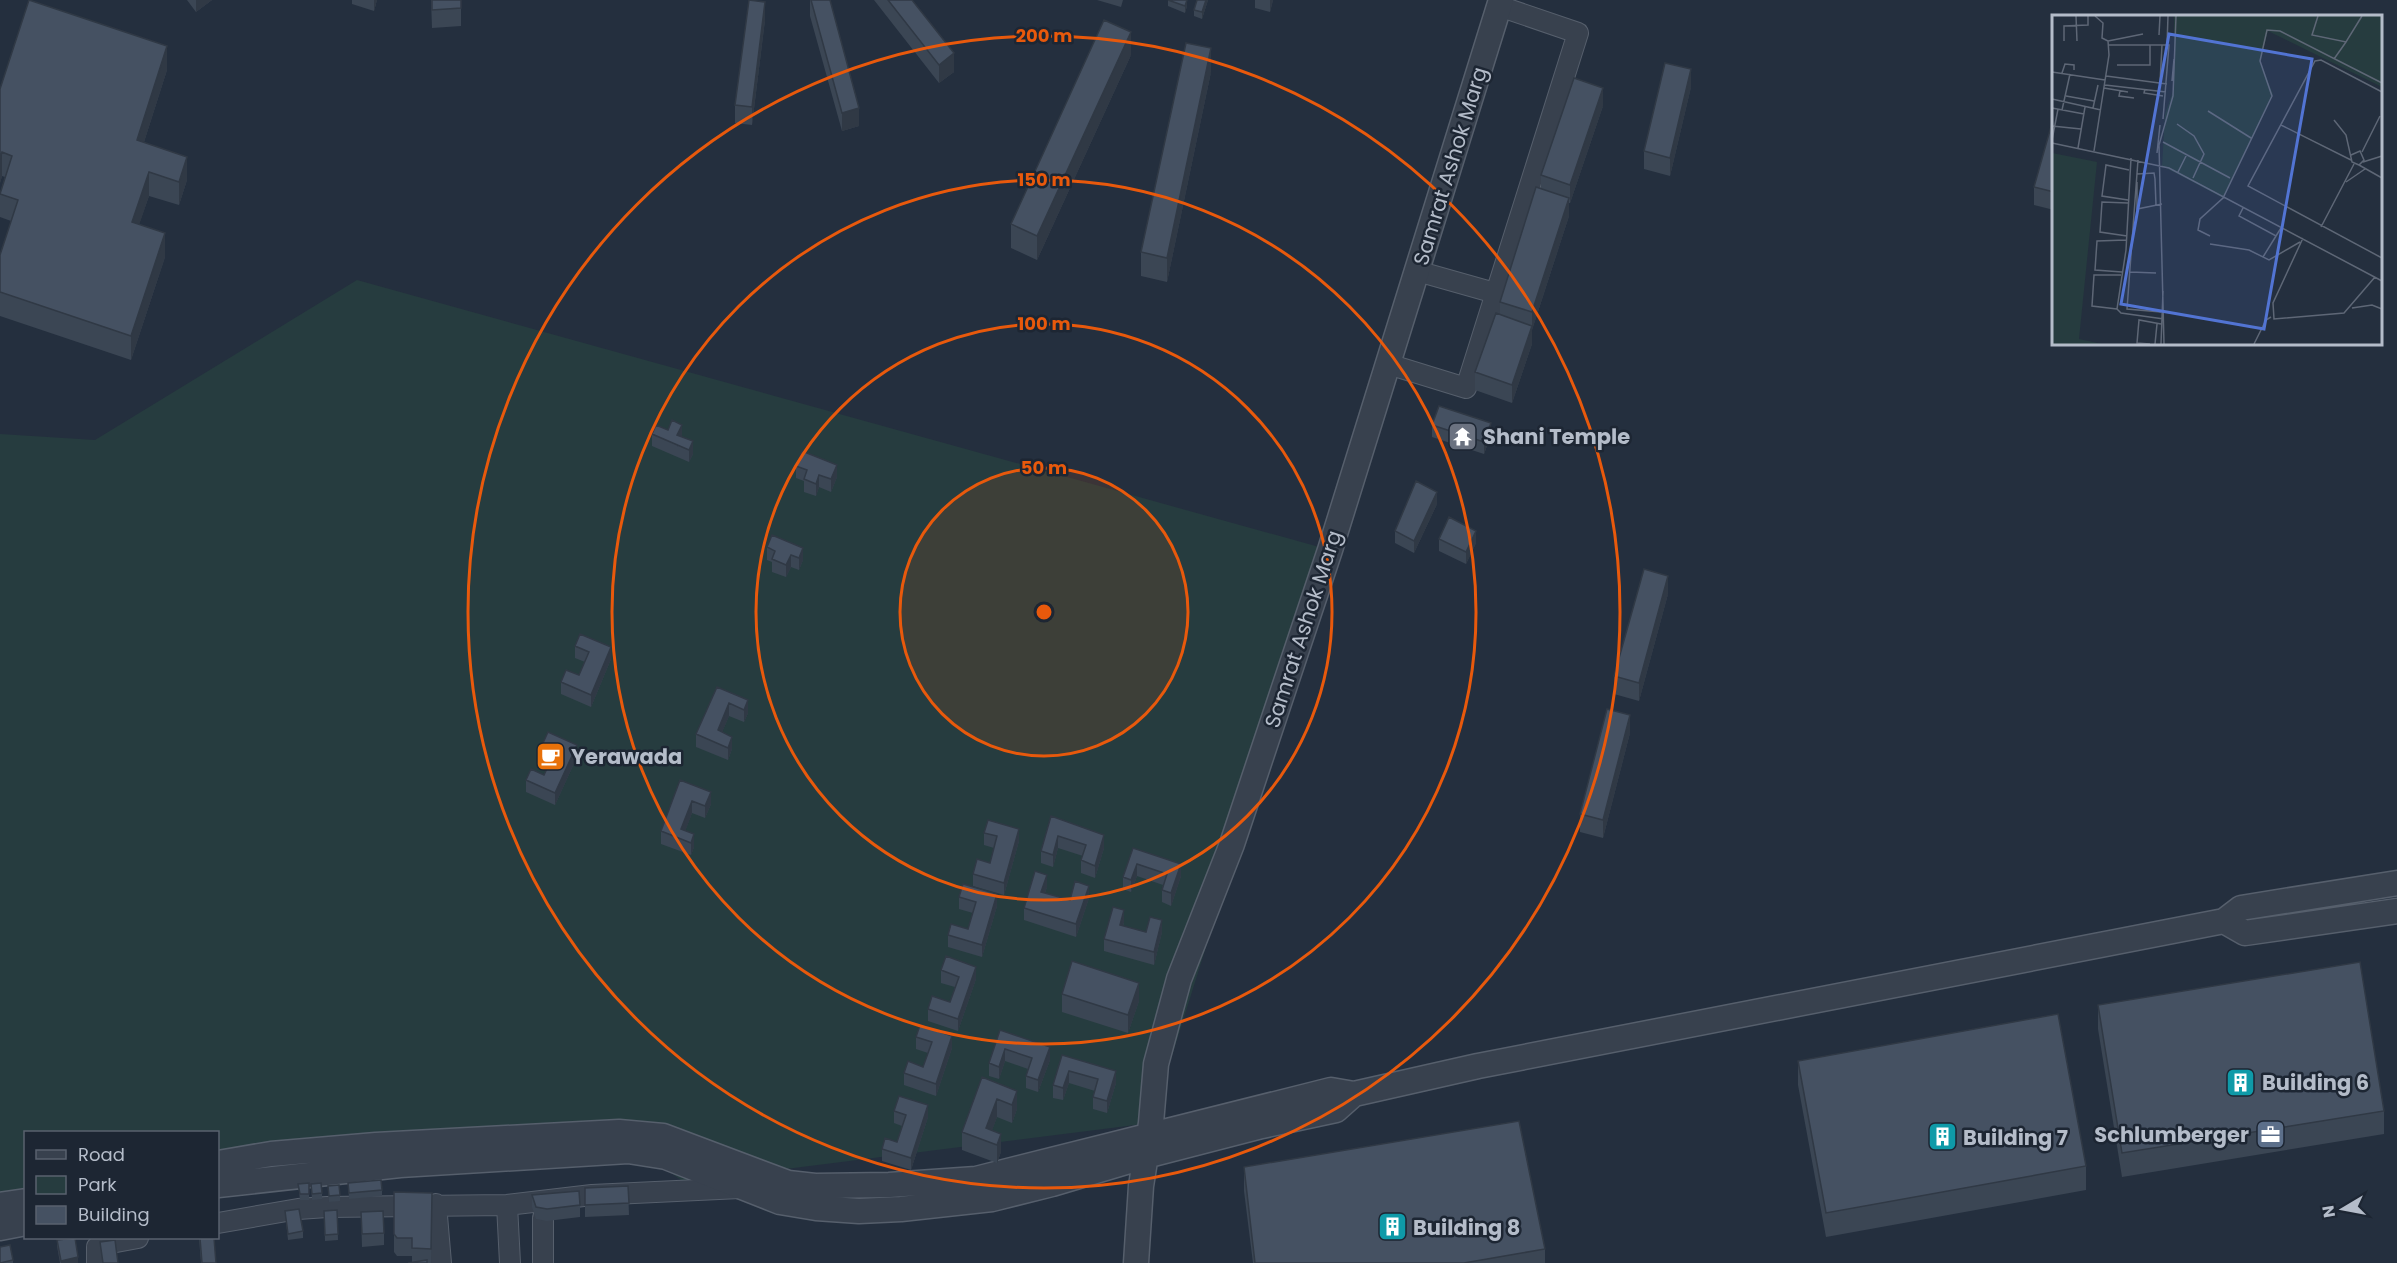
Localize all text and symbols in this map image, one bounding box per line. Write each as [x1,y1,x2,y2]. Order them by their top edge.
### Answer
inset map [2052,15,2382,345]
text: 200 m [1016,23,1072,48]
street label: Samrat Ashok Marg [1406,63,1494,269]
text: 150 m [1017,167,1071,192]
text: 100 m [1017,311,1071,336]
temple icon: Shani Temple [1446,420,1478,452]
place label: Shani Temple [1483,422,1630,451]
text: 50 m [1021,455,1067,480]
street label: Samrat Ashok Marg [1257,526,1349,732]
centre of rings [1034,602,1054,622]
cafe icon: Yerawada [534,740,566,772]
place label: Yerawada [571,742,682,771]
building icon: Building 6 [2225,1066,2257,1098]
place label: Building 6 [2262,1068,2369,1097]
office icon: Schlumberger [2254,1118,2286,1150]
place label: Schlumberger [2094,1120,2249,1149]
building icon: Building 7 [1926,1121,1958,1153]
place label: Building 7 [1963,1123,2068,1152]
legend [24,1131,219,1239]
text: Road [78,1142,125,1167]
text: Park [78,1172,117,1197]
north arrow [2313,1179,2373,1239]
text: Building [78,1202,150,1227]
text: N [2316,1204,2341,1219]
building icon: Building 8 [1376,1211,1408,1243]
place label: Building 8 [1413,1213,1520,1242]

